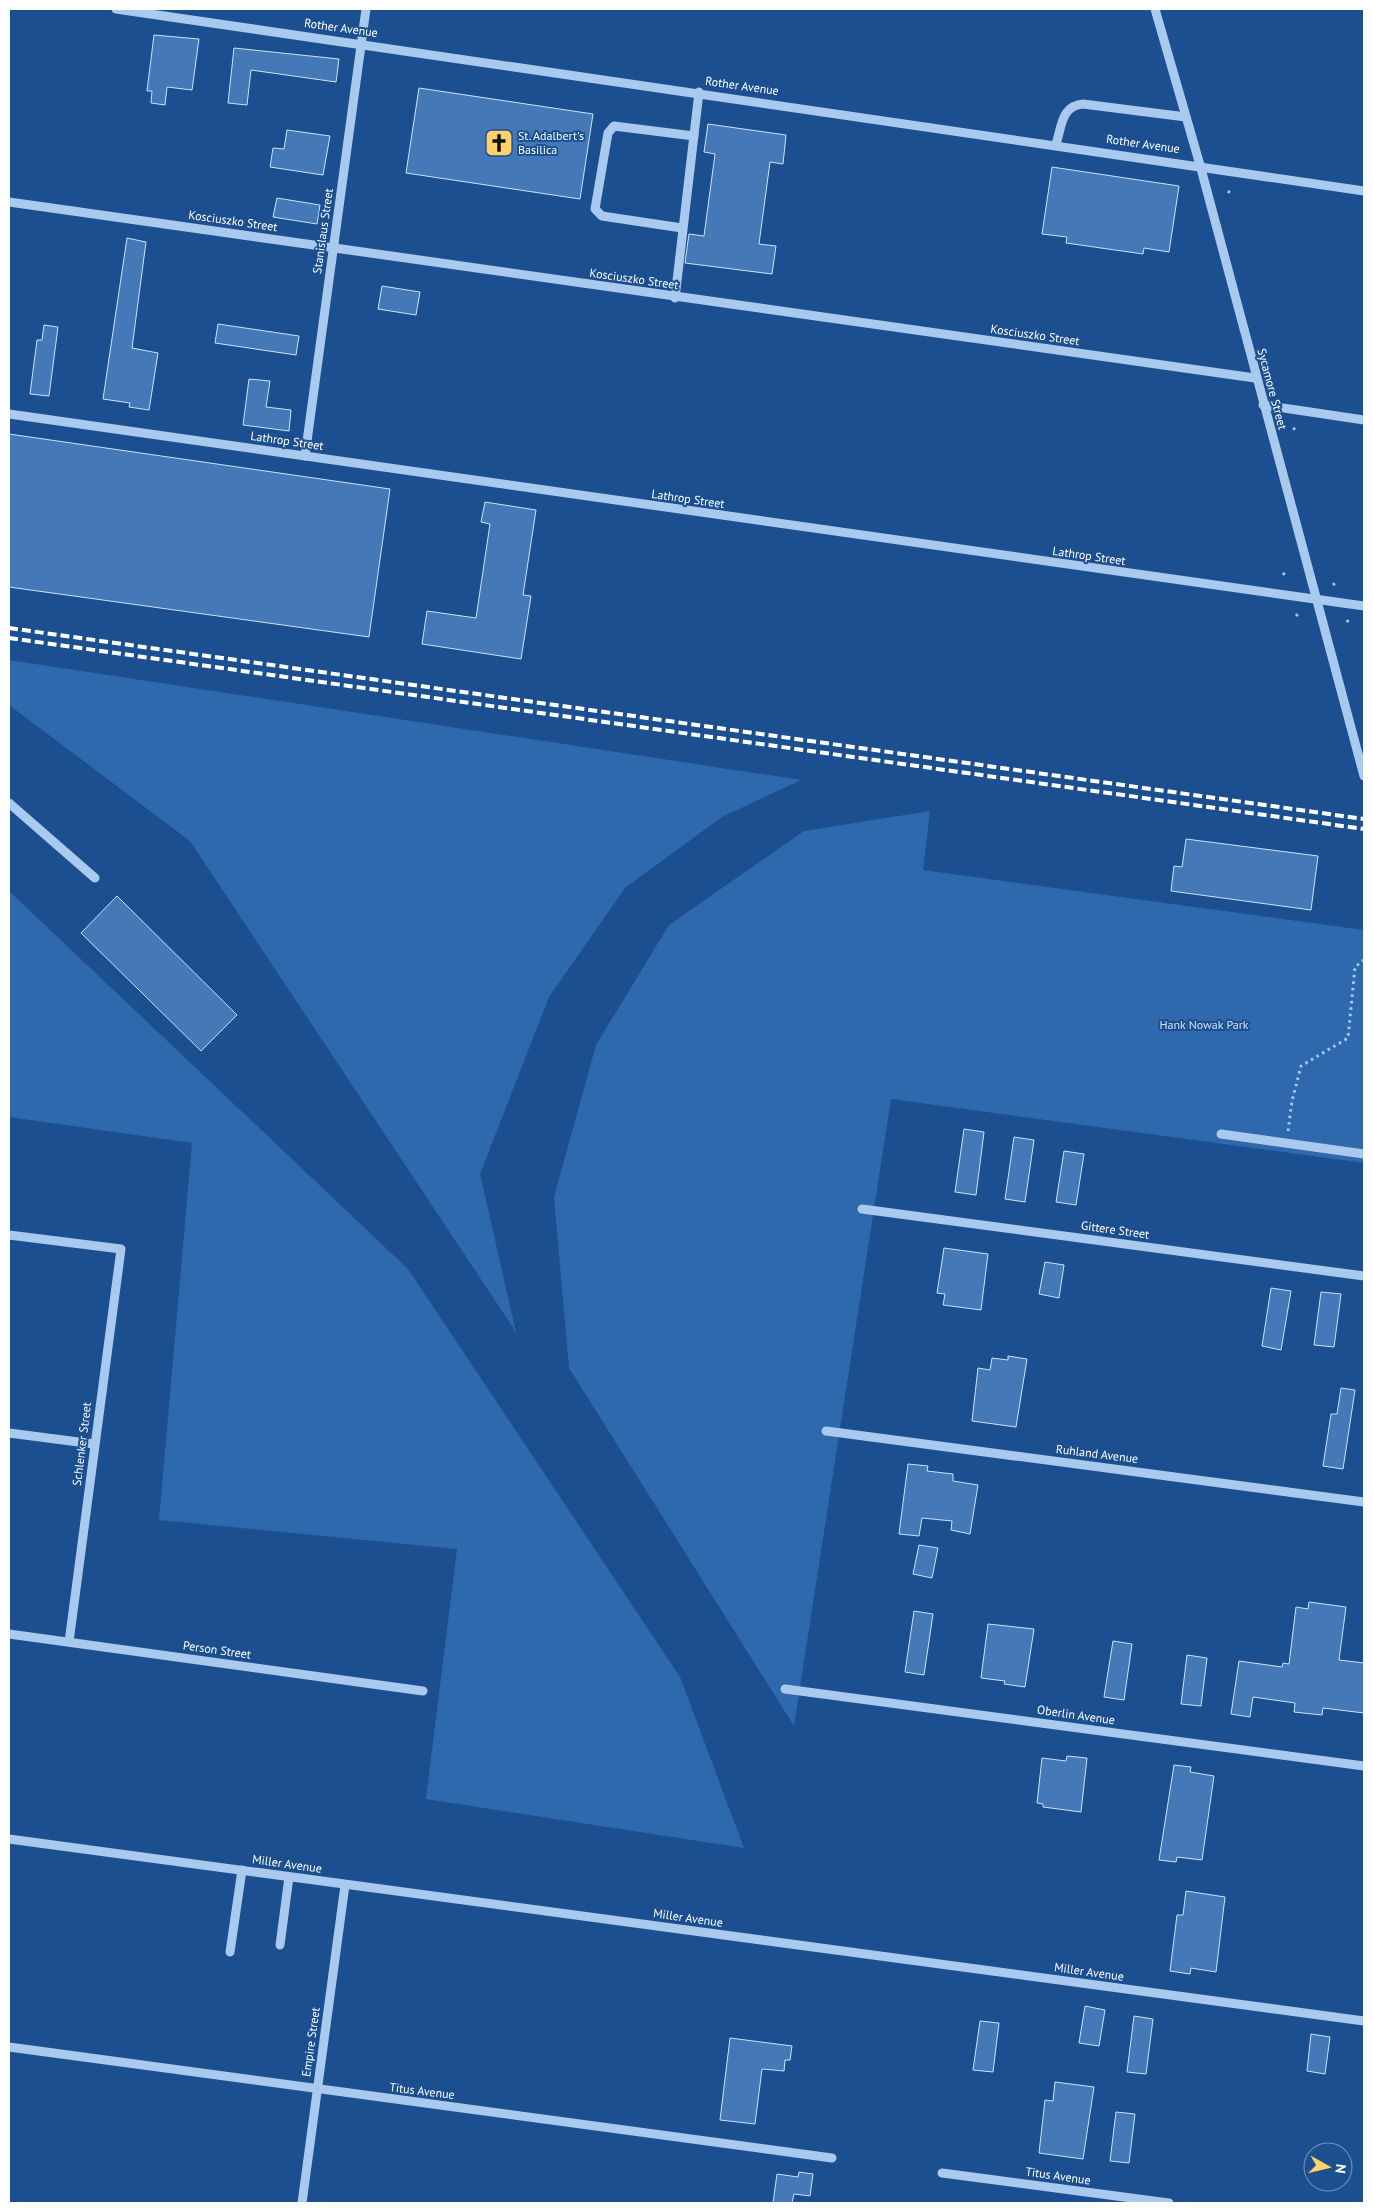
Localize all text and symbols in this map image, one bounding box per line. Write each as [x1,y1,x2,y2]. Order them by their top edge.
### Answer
street label: Rother Avenue [303,15,379,40]
street label: Rother Avenue [704,73,780,98]
church icon: St. Adalbert's Basilica [484,128,514,158]
place label: St. Adalbert's Basilica [518,128,584,157]
street label: Rother Avenue [1105,131,1181,156]
street label: Stanislaus Street [309,187,336,275]
street label: Kosciuszko Street [188,207,278,234]
street label: Kosciuszko Street [589,265,679,292]
street label: Kosciuszko Street [990,321,1080,348]
street label: Sycamore Street [1254,347,1291,431]
street label: Lathrop Street [250,428,324,453]
street label: Lathrop Street [651,486,725,511]
street label: Lathrop Street [1052,543,1126,568]
park label: Hank Nowak Park [1160,1017,1249,1032]
street label: Gittere Street [1080,1217,1150,1242]
street label: Schlenker Street [69,1401,94,1487]
street label: Ruhland Avenue [1055,1441,1139,1466]
street label: Person Street [182,1637,252,1662]
street label: Oberlin Avenue [1036,1702,1116,1727]
street label: Miller Avenue [251,1851,323,1876]
street label: Miller Avenue [652,1905,724,1930]
street label: Miller Avenue [1053,1959,1125,1984]
street label: Empire Street [298,2006,323,2078]
street label: Titus Avenue [389,2079,456,2102]
north arrow [1303,2142,1353,2192]
text: N [1331,2163,1350,2175]
street label: Titus Avenue [1024,2164,1092,2188]

